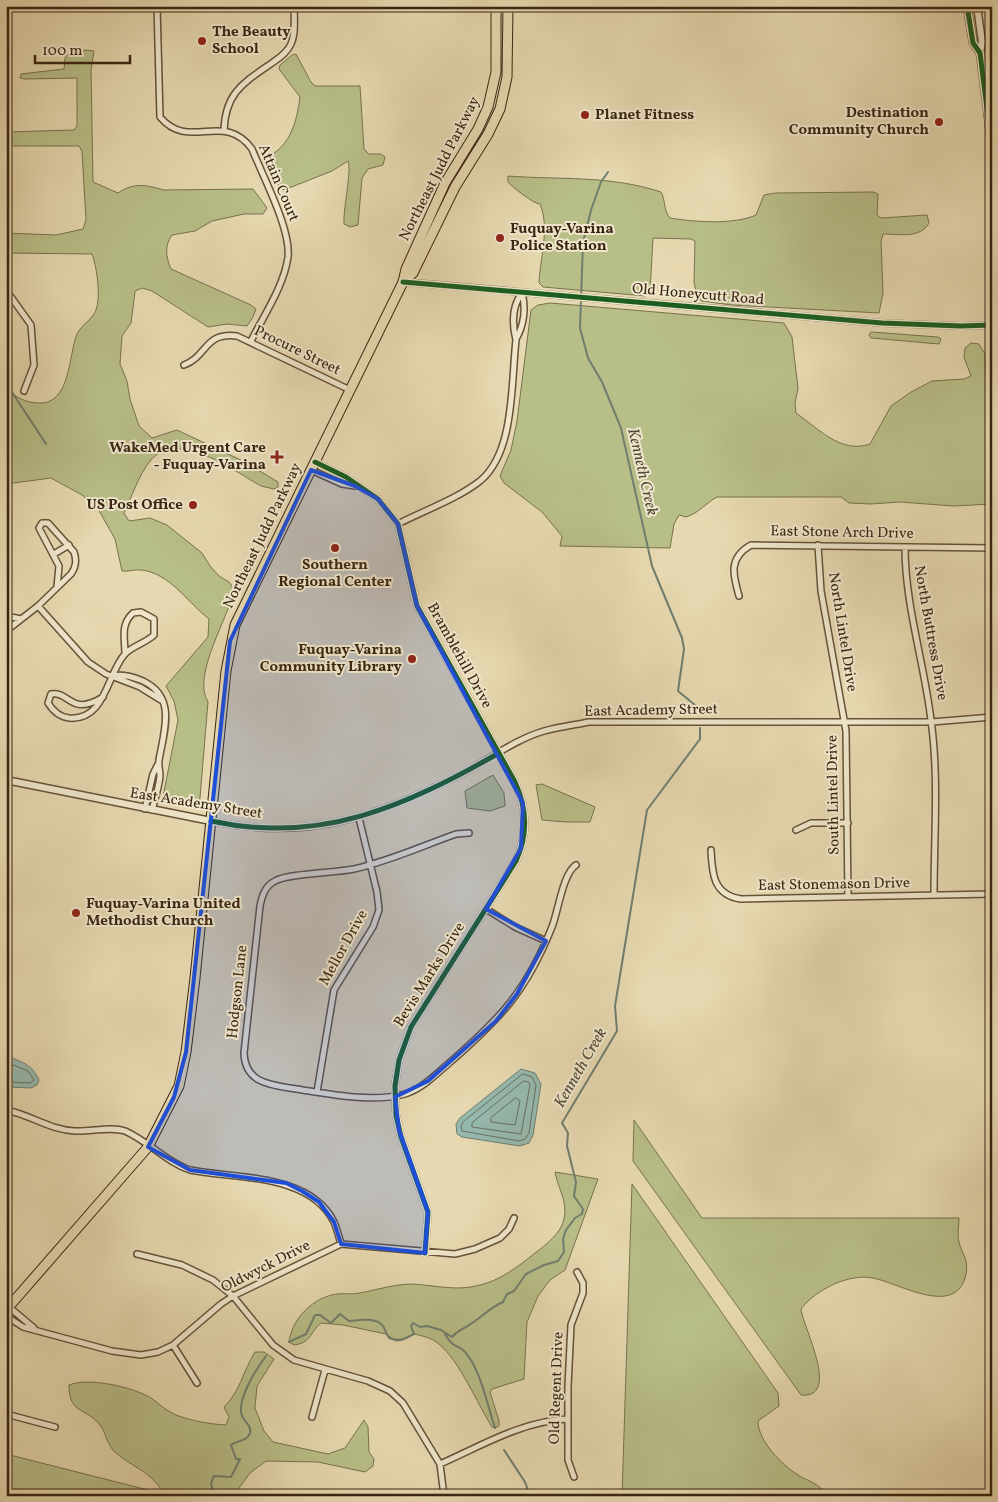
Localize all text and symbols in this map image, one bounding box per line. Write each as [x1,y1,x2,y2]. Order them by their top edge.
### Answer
place label: The Beauty School [212,22,291,60]
scale bar [35,32,130,64]
marker: The Beauty School [196,35,208,47]
text: 100 m [42,41,82,62]
street label: Northeast Judd Parkway [394,93,486,245]
place label: Destination Community Church [789,103,929,141]
place label: Planet Fitness [595,105,694,126]
marker: Planet Fitness [579,109,591,121]
marker: Destination Community Church [933,116,945,128]
street label: Attain Court [252,141,304,225]
place label: Fuquay-Varina Police Station [510,219,614,257]
marker: Fuquay-Varina Police Station [494,232,506,244]
street label: Old Honeycutt Road [631,279,765,311]
street label: Procure Street [250,321,344,381]
water label: Kenneth Creek [621,426,663,518]
place label: WakeMed Urgent Care - Fuquay-Varina [109,438,266,476]
marker: WakeMed Urgent Care - Fuquay-Varina [270,450,284,464]
street label: Northeast Judd Parkway [219,460,307,612]
place label: US Post Office [86,495,183,516]
marker: US Post Office [187,499,199,511]
street label: East Stone Arch Drive [770,521,914,545]
marker: Southern Regional Center [329,542,341,554]
place label: Southern Regional Center [278,555,392,593]
street label: North Buttress Drive [908,564,952,702]
street label: North Lintel Drive [822,571,862,693]
street label: Bramblehill Drive [421,599,497,713]
place label: Fuquay-Varina Community Library [260,640,403,678]
marker: Fuquay-Varina Community Library [406,653,418,665]
street label: East Academy Street [584,699,718,723]
street label: South Lintel Drive [822,735,846,855]
street label: East Academy Street [128,783,264,825]
street label: East Stonemason Drive [758,873,910,897]
place label: Fuquay-Varina United Methodist Church [86,894,241,932]
street label: Mellor Drive [315,906,373,990]
marker: Fuquay-Varina United Methodist Church [70,907,82,919]
street label: Bevis Marks Drive [389,919,471,1031]
street label: Hodgson Lane [223,944,253,1040]
water label: Kenneth Creek [549,1023,613,1112]
street label: Oldwyck Drive [218,1235,314,1299]
street label: Old Regent Drive [545,1331,569,1445]

